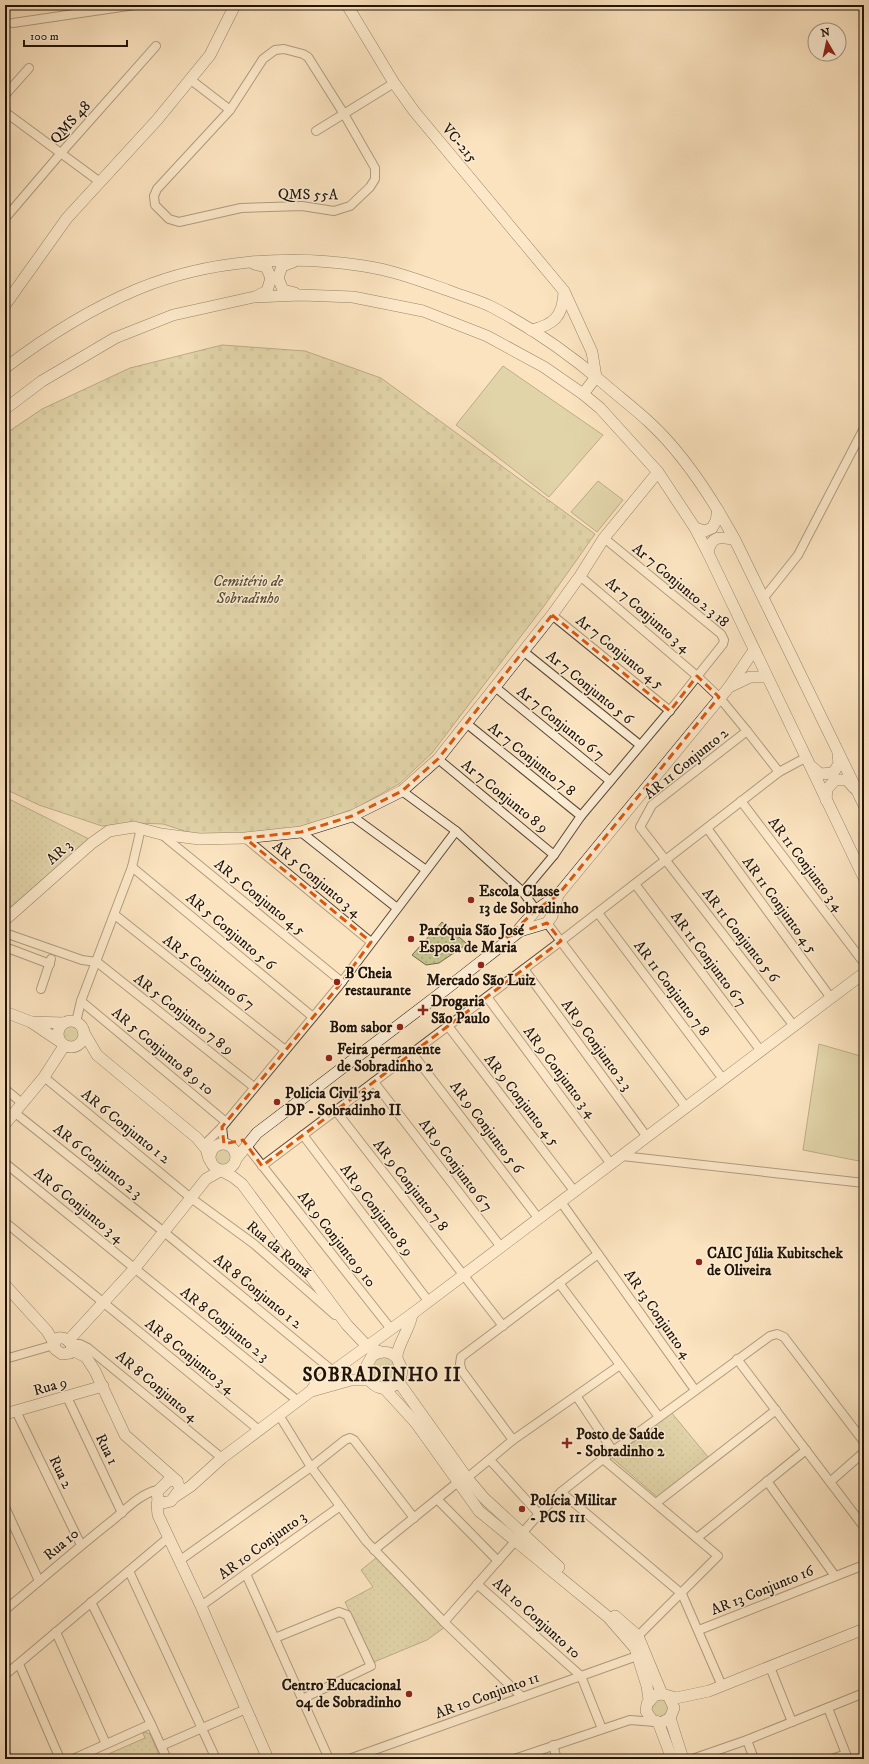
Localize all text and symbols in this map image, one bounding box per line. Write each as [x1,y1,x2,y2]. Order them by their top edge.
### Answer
scale bar [24,22,127,48]
north arrow [807,22,847,62]
text: N [820,25,831,41]
text: 100 m [30,29,59,44]
street label: QMS 48 [46,97,95,148]
street label: VC-215 [437,119,482,167]
street label: QMS 55A [278,184,339,205]
street label: Ar 7 Conjunto 2 3 18 [628,539,733,632]
park label: Cemitério de Sobradinho [213,572,284,608]
street label: Ar 7 Conjunto 3 4 [601,573,694,658]
street label: Ar 7 Conjunto 4 5 [572,611,668,694]
street label: Ar 7 Conjunto 5 6 [542,646,638,729]
street label: Ar 7 Conjunto 6 7 [513,682,608,765]
street label: Ar 7 Conjunto 7 8 [484,718,579,800]
street label: AR 11 Conjunto 2 [640,723,733,803]
street label: Ar 7 Conjunto 8 9 [457,755,552,837]
street label: AR 11 Conjunto 3 4 [764,813,848,916]
street label: AR 3 [42,836,76,869]
street label: AR 5 Conjunto 3 4 [268,837,365,922]
street label: AR 11 Conjunto 4 5 [738,853,821,958]
street label: AR 5 Conjunto 4 5 [210,855,310,940]
place label: Escola Classe 13 de Sobradinho [479,882,579,918]
street label: AR 11 Conjunto 5 6 [698,884,784,987]
street label: AR 5 Conjunto 5 6 [182,888,280,975]
marker: Escola Classe 13 de Sobradinho [466,895,476,905]
street label: AR 11 Conjunto 6 7 [666,908,751,1011]
place label: Paróquia São José Esposa de Maria [419,921,525,957]
street label: AR 5 Conjunto 6 7 [159,931,258,1014]
marker: Paróquia São José Esposa de Maria [406,934,416,944]
street label: AR 11 Conjunto 7 8 [630,937,714,1040]
marker: Mercado São Luiz [476,960,486,970]
place label: B Cheia restaurante [345,964,412,1000]
street label: AR 5 Conjunto 7 8 9 [130,969,238,1059]
place label: Mercado São Luiz [426,971,536,990]
marker: B Cheia restaurante [332,977,342,987]
place label: Drogaria São Paulo [431,992,491,1028]
street label: AR 9 Conjunto 2 3 [557,996,636,1095]
street label: AR 5 Conjunto 8 9 10 [108,1003,218,1100]
marker: Drogaria São Paulo [418,1005,428,1015]
place label: Bom sabor [329,1018,392,1037]
marker: Bom sabor [395,1022,405,1032]
street label: AR 9 Conjunto 3 4 [519,1023,600,1122]
place label: Feira permanente de Sobradinho 2 [337,1040,442,1076]
street label: AR 9 Conjunto 4 5 [480,1050,564,1151]
marker: Feira permanente de Sobradinho 2 [324,1053,334,1063]
street label: AR 9 Conjunto 5 6 [446,1077,528,1178]
place label: Policia Civil 35a DP - Sobradinho II [285,1084,401,1120]
street label: AR 6 Conjunto 1 2 [77,1085,174,1168]
marker: Policia Civil 35a DP - Sobradinho II [272,1097,282,1107]
street label: AR 9 Conjunto 6 7 [414,1115,497,1216]
street label: AR 6 Conjunto 2 3 [49,1120,146,1203]
street label: AR 9 Conjunto 7 8 [369,1136,452,1235]
street label: AR 9 Conjunto 8 9 [336,1160,417,1260]
street label: AR 6 Conjunto 3 4 [30,1163,128,1248]
street label: AR 9 Conjunto 9 10 [293,1187,380,1291]
street label: Rua da Romã [242,1217,315,1282]
place label: CAIC Júlia Kubitschek de Oliveira [707,1244,843,1280]
street label: AR 8 Conjunto 1 2 [210,1250,306,1333]
marker: CAIC Júlia Kubitschek de Oliveira [694,1257,704,1267]
street label: AR 13 Conjunto 4 [620,1266,696,1363]
street label: AR 8 Conjunto 2 3 [176,1283,273,1366]
street label: AR 8 Conjunto 3 4 [141,1314,239,1399]
street label: AR 8 Conjunto 4 [112,1347,202,1426]
district label: SOBRADINHO II [302,1364,462,1387]
street label: Rua 9 [31,1373,69,1400]
place label: Posto de Saúde - Sobradinho 2 [576,1425,665,1461]
street label: Rua 1 [91,1431,122,1468]
marker: Posto de Saúde - Sobradinho 2 [561,1437,573,1449]
street label: Rua 2 [45,1453,77,1492]
place label: Polícia Militar - PCS 111 [530,1491,617,1527]
marker: Polícia Militar - PCS 111 [517,1504,527,1514]
street label: AR 10 Conjunto 3 [215,1507,310,1584]
street label: Rua 10 [40,1524,83,1565]
street label: AR 13 Conjunto 16 [708,1561,818,1620]
street label: AR 10 Conjunto 10 [489,1574,585,1663]
street label: AR 10 Conjunto 11 [432,1668,542,1723]
place label: Centro Educacional 04 de Sobradinho [282,1676,402,1712]
marker: Centro Educacional 04 de Sobradinho [404,1689,414,1699]

